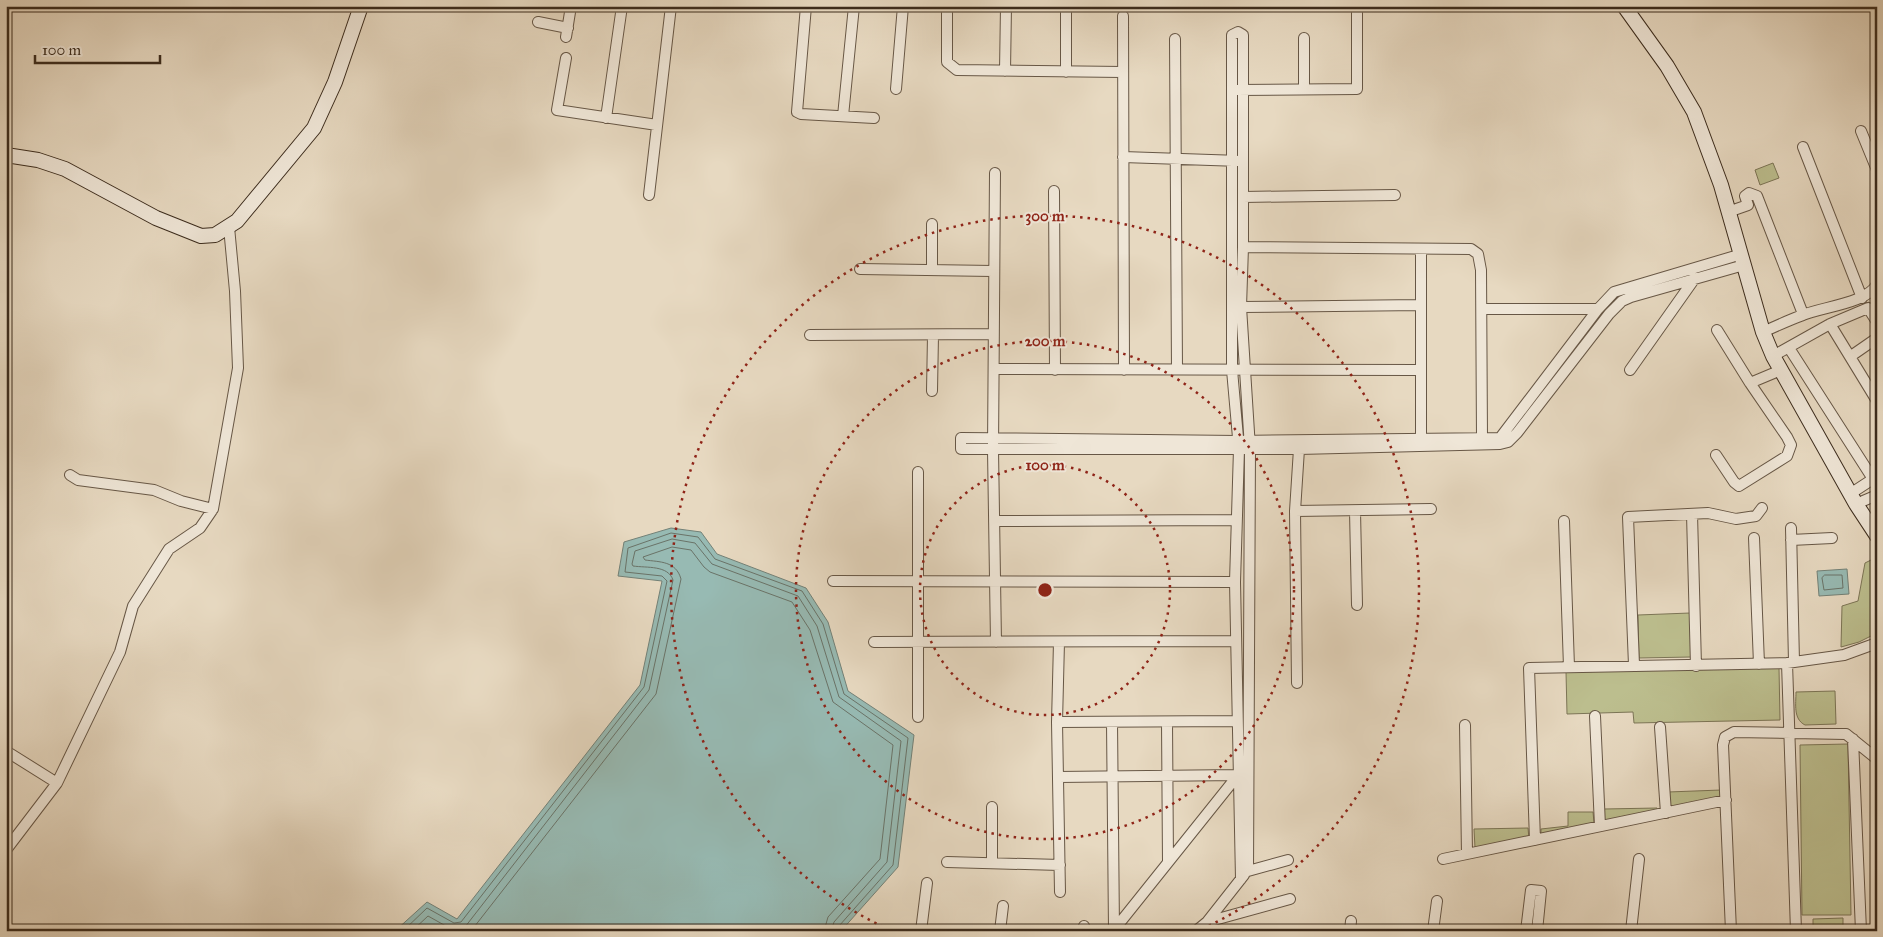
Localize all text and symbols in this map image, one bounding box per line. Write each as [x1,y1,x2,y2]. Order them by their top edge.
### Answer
scale bar [35,32,160,64]
text: 100 m [42,41,82,59]
text: 300 m [1025,207,1065,226]
text: 200 m [1025,332,1066,350]
text: 100 m [1025,456,1065,474]
centre of rings [1036,581,1054,599]

